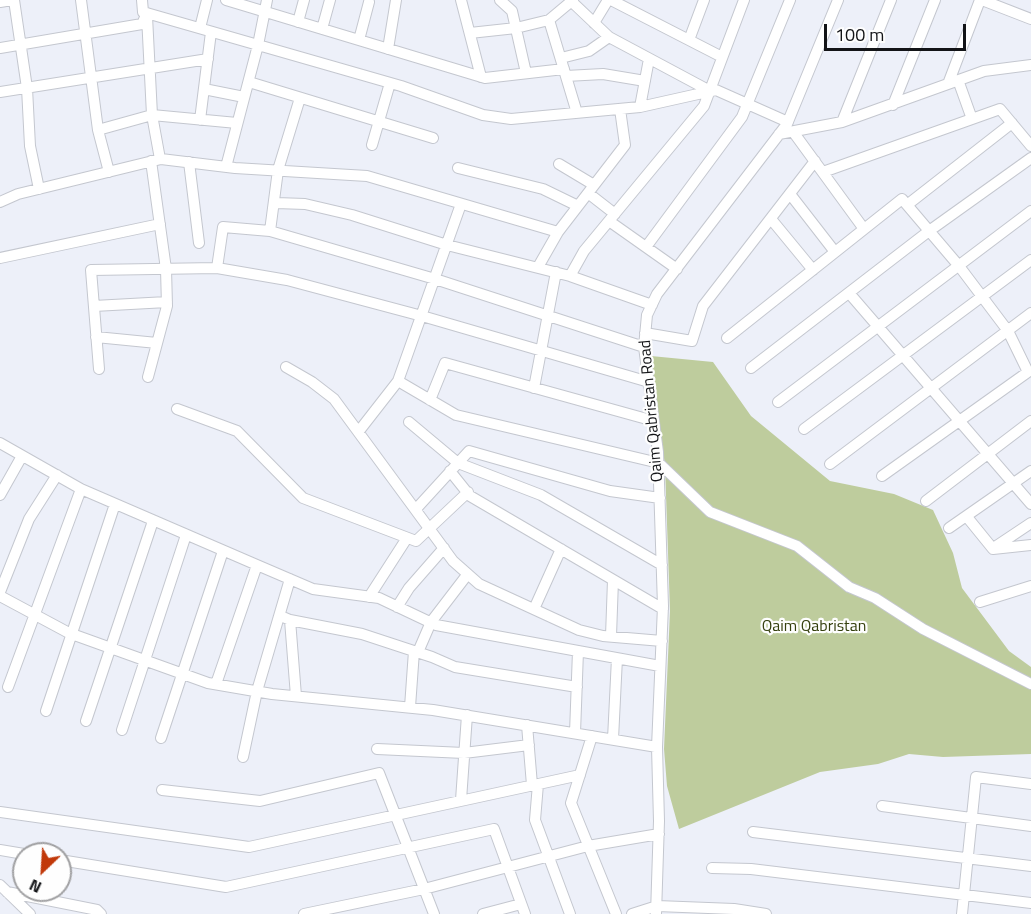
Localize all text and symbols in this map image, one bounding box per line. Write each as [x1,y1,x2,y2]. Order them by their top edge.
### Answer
scale bar [827,12,970,50]
text: 100 m [835,21,884,48]
street label: Qaim Qabristan Road [636,339,668,483]
park label: Qaim Qabristan [762,617,866,637]
north arrow [12,842,72,902]
text: N [25,873,45,900]

